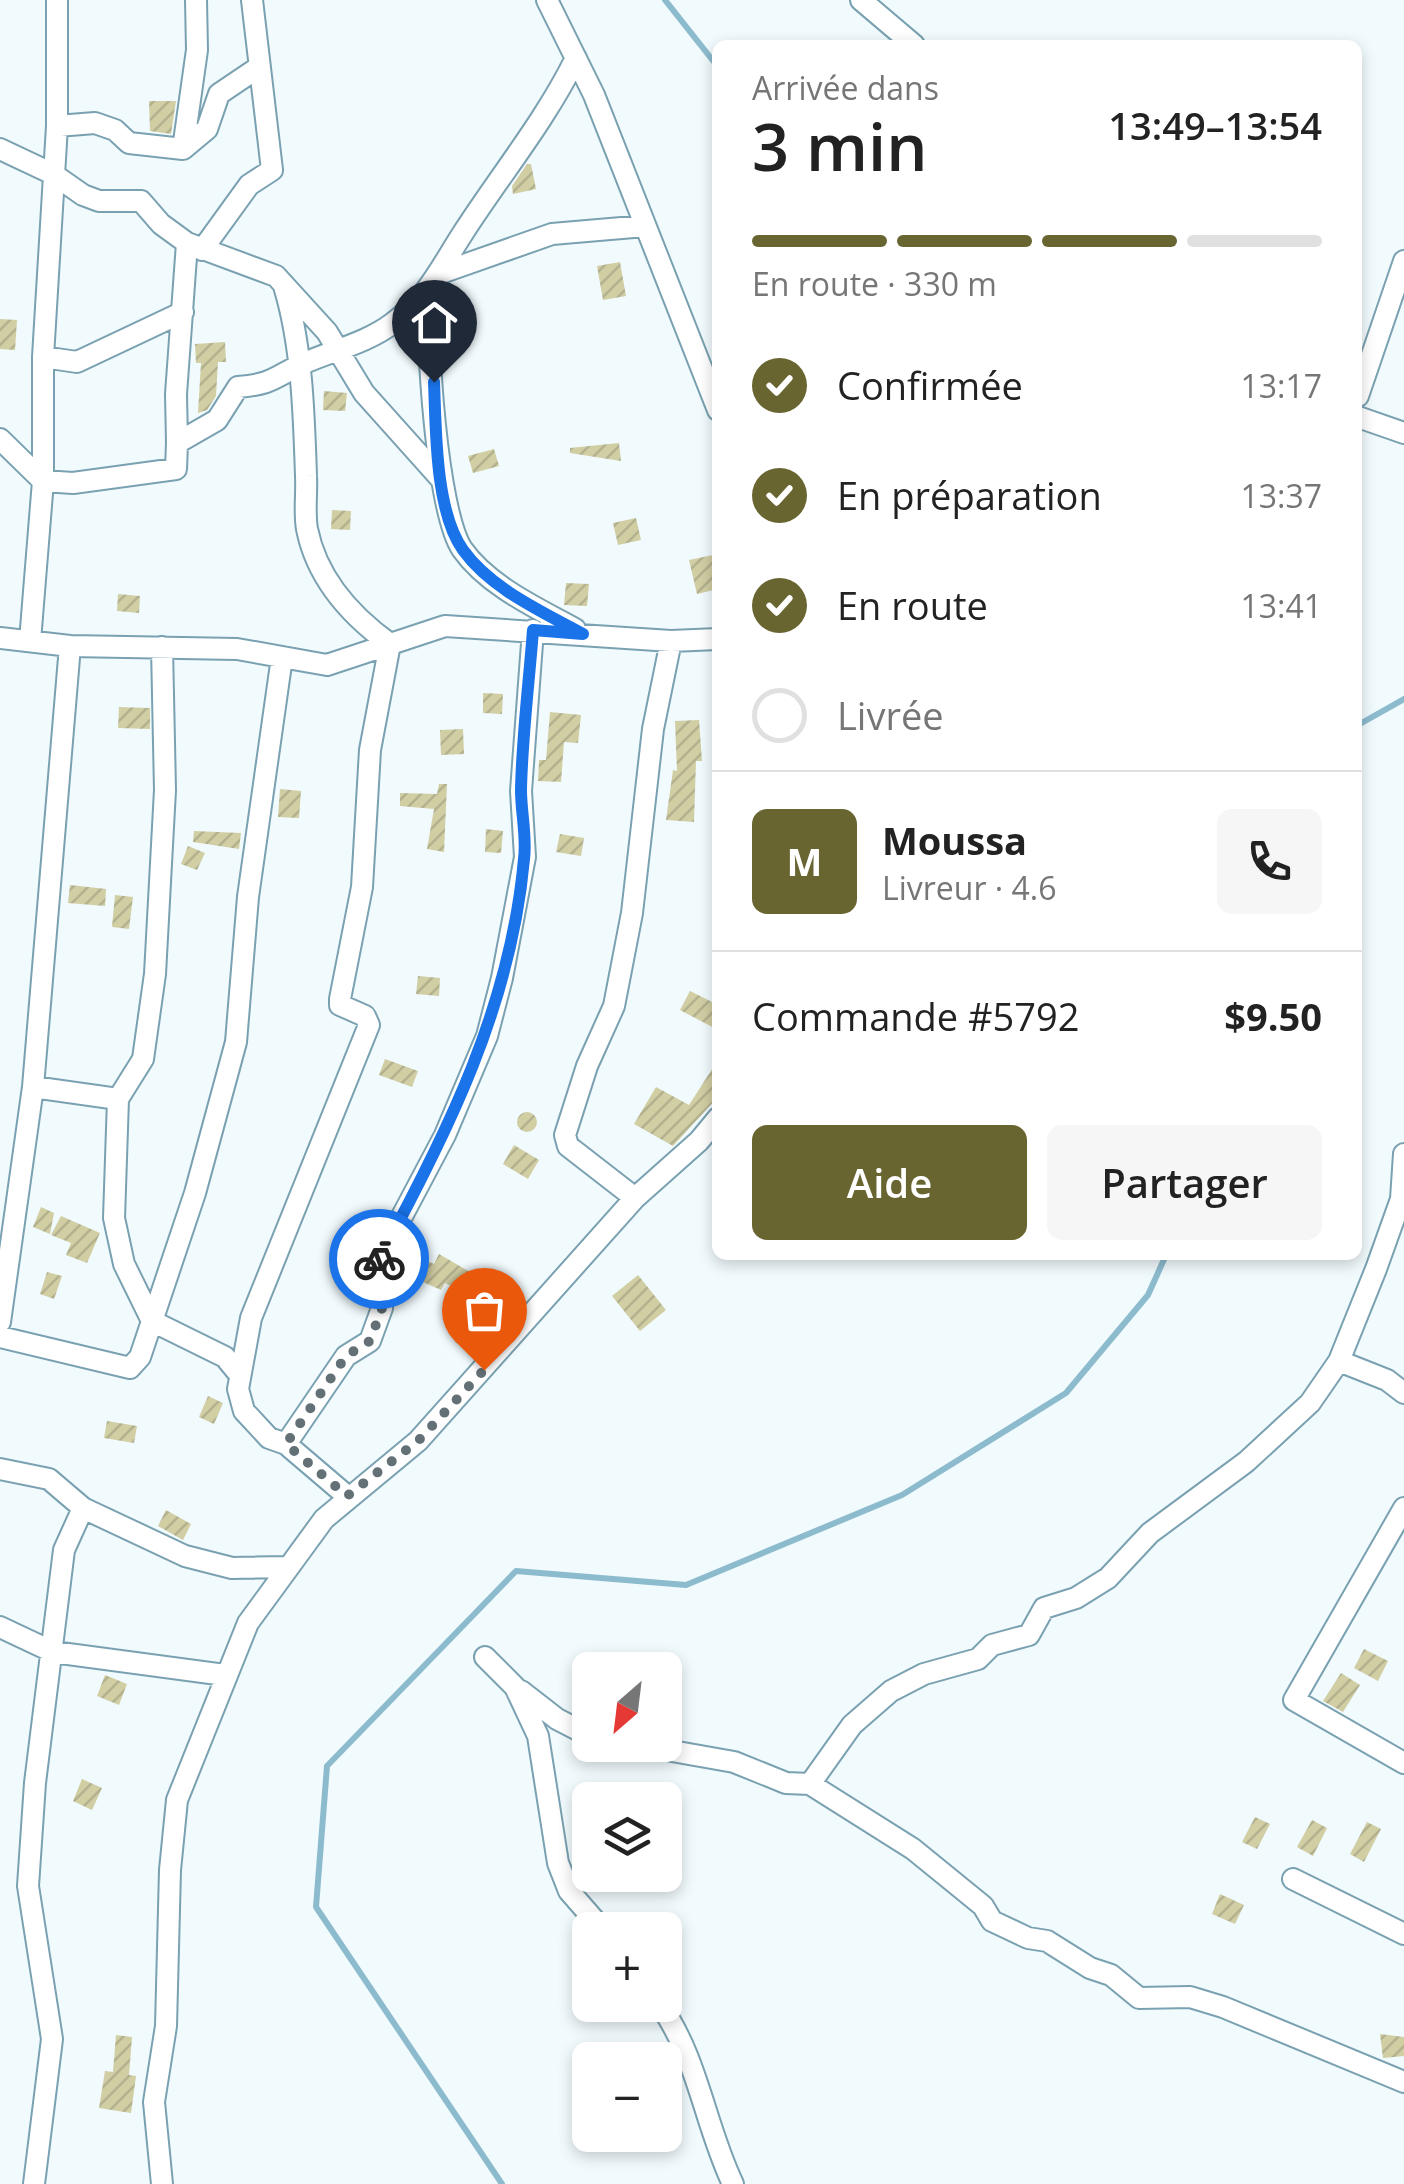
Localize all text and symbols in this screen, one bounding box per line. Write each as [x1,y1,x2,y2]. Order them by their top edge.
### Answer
text: Arrivée dans [752,66,939,109]
text: 13:49–13:54 [1108,99,1322,151]
text: 3 min [752,102,927,190]
text: En route · 330 m [752,262,997,305]
pin [392,280,477,383]
icon: home [407,295,462,350]
icon: check [752,358,807,413]
text: Confirmée [837,359,1023,411]
text: 13:17 [1240,364,1322,407]
icon: check [752,468,807,523]
text: En préparation [837,469,1102,521]
text: 13:37 [1240,474,1322,517]
icon: check [752,578,807,633]
text: En route [837,579,988,631]
text: 13:41 [1240,584,1322,627]
text: Livrée [837,689,944,741]
button: phone [1217,809,1322,914]
text: Moussa [882,814,1027,866]
text: M [787,835,822,887]
text: Livreur · 4.6 [882,866,1057,909]
text: Commande #5792 [752,990,1080,1042]
text: $9.50 [1224,990,1322,1042]
button: Aide [752,1125,1027,1240]
button: Partager [1047,1125,1322,1240]
courier [329,1209,429,1309]
icon: bike [352,1232,407,1287]
pin [442,1268,527,1371]
icon: bag [457,1283,512,1338]
north arrow [572,1652,682,1762]
map controls [572,1652,682,2152]
button: layers [572,1782,682,1892]
button: + [572,1912,682,2022]
button: − [572,2042,682,2152]

